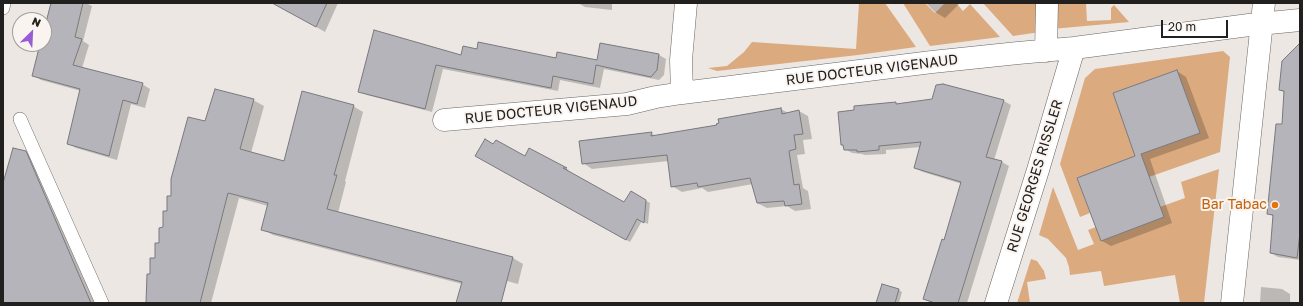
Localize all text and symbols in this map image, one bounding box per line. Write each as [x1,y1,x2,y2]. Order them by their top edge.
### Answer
north arrow [12,12,52,52]
scale bar [1163,12,1230,38]
text: N [30,14,43,29]
text: 20 m [1168,19,1196,34]
street label: RUE DOCTEUR VIGENAUD [785,51,959,89]
street label: RUE DOCTEUR VIGENAUD [464,93,638,127]
street label: RUE GEORGES RISSLER [1004,98,1066,254]
place label: Bar Tabac [1201,197,1267,213]
marker: Bar Tabac [1270,200,1280,210]

